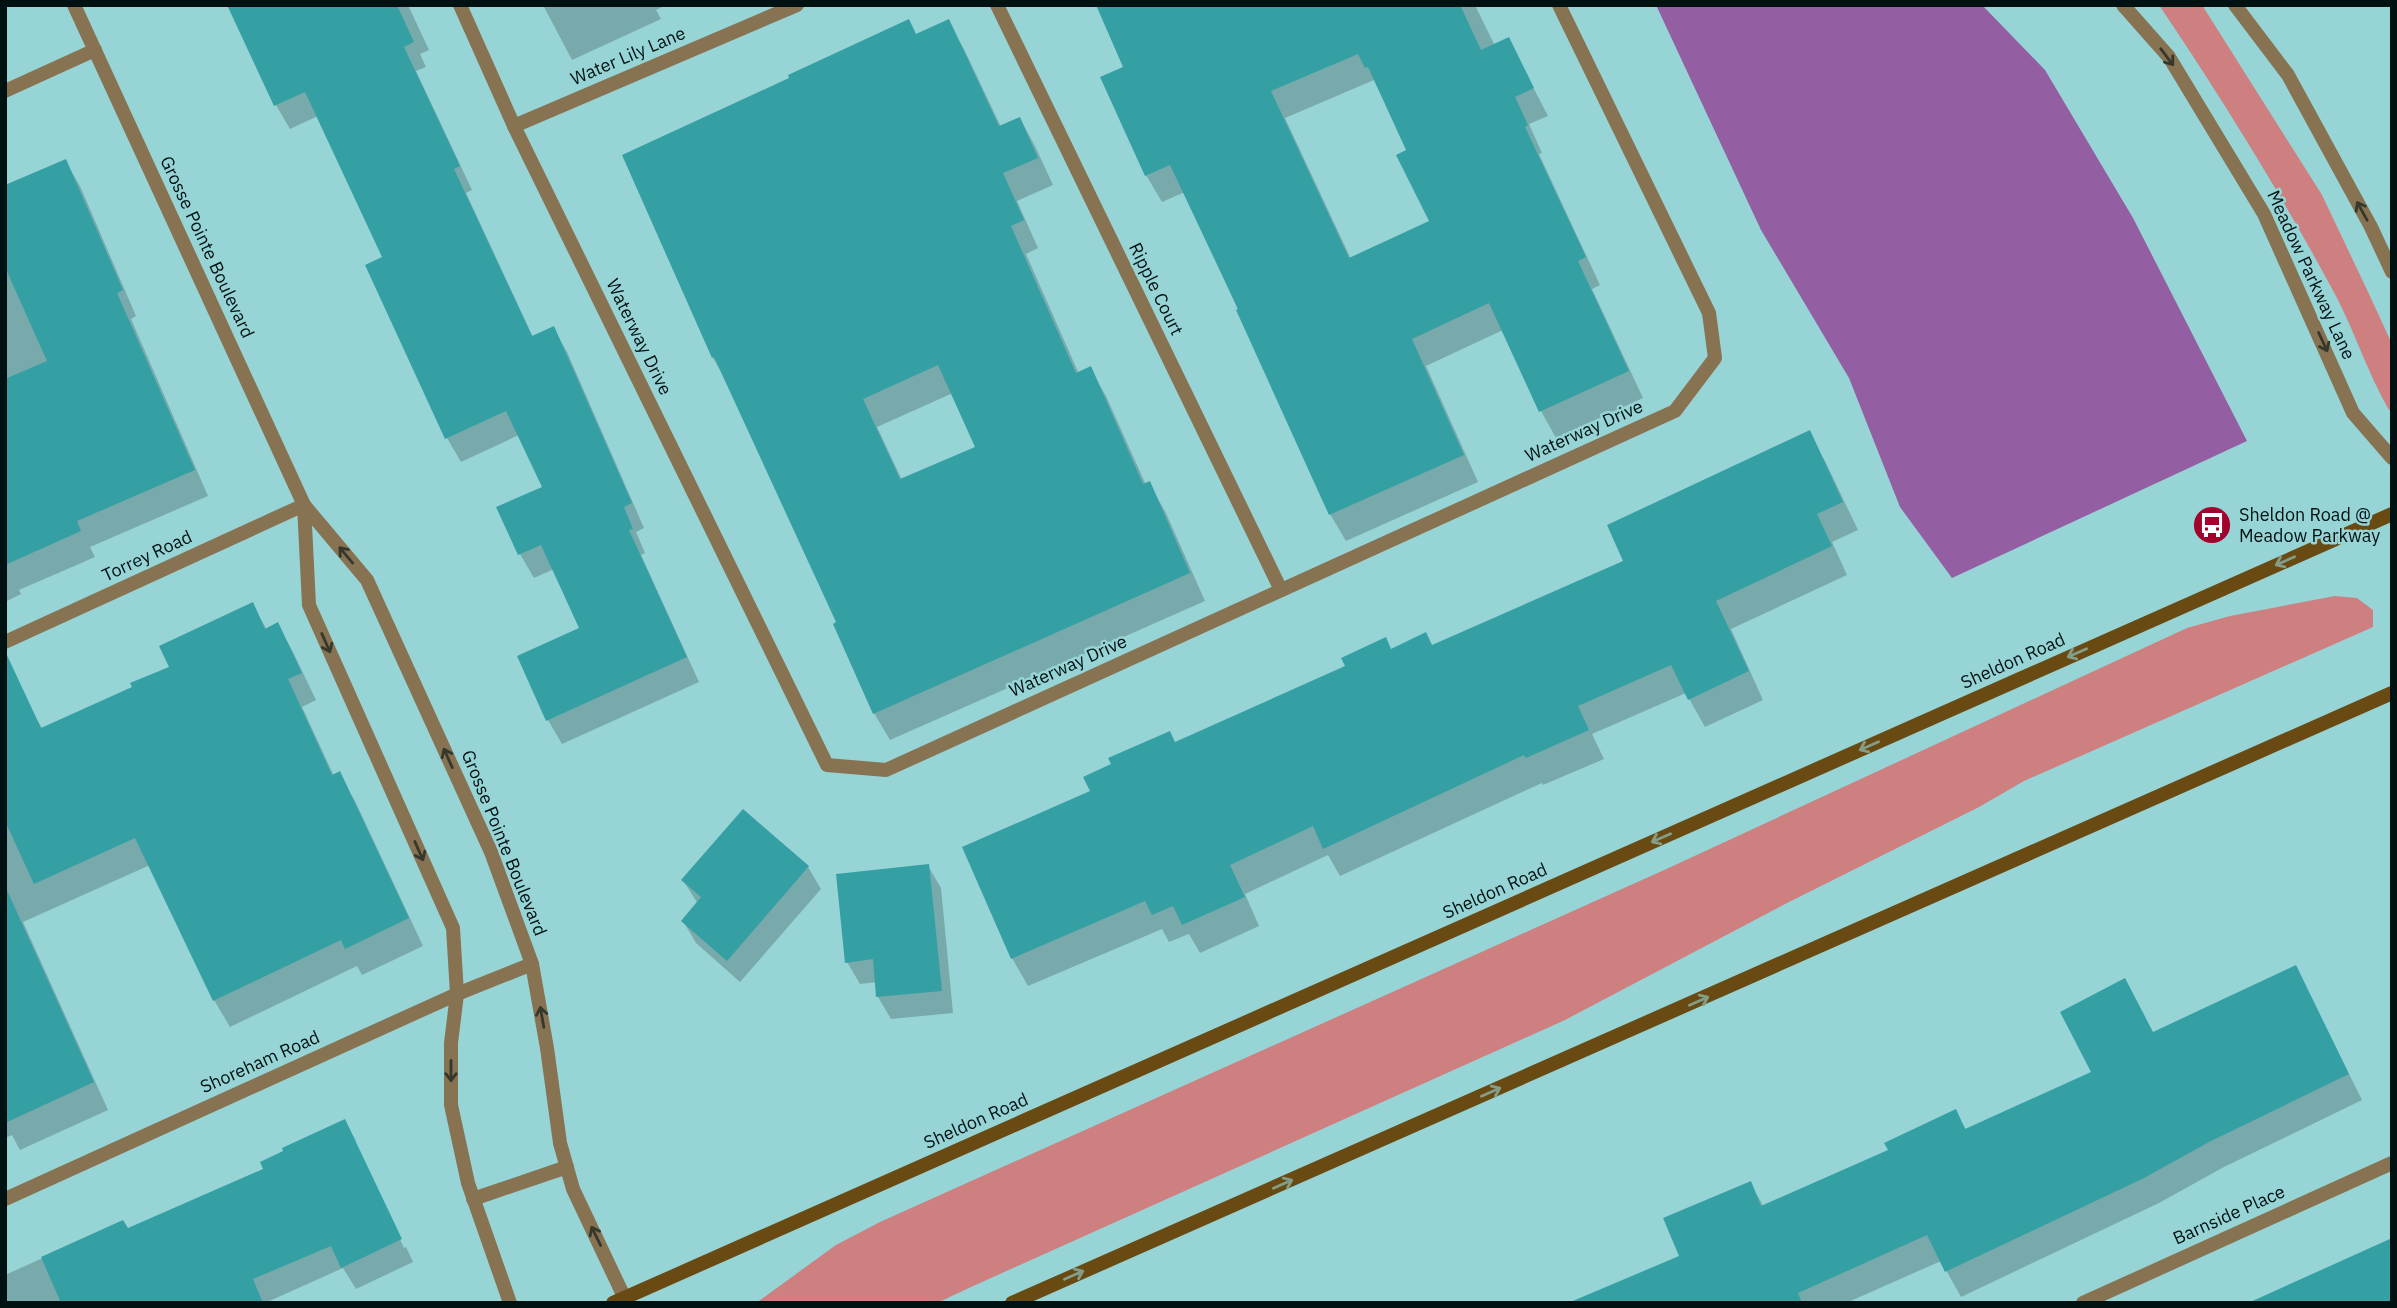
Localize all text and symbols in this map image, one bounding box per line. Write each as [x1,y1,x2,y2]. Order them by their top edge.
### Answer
street label: Water Lily Lane [567,21,689,90]
one-way arrow [2160,47,2174,66]
street label: Grosse Pointe Boulevard [155,152,260,342]
street label: Meadow Parkway Lane [2262,186,2361,363]
one-way arrow [2355,201,2368,222]
street label: Ripple Court [1124,239,1189,339]
street label: Waterway Drive [601,275,678,399]
one-way arrow [2316,331,2330,352]
street label: Waterway Drive [1521,394,1646,467]
place label: Sheldon Road @ Meadow Parkway [2239,503,2380,547]
bus stop icon: Sheldon Road @ Meadow Parkway [2191,504,2233,546]
street label: Torrey Road [98,525,195,586]
one-way arrow [338,547,354,565]
one-way arrow [2274,555,2296,568]
street label: Sheldon Road [1957,627,2069,694]
street label: Waterway Drive [1005,629,1130,702]
one-way arrow [320,632,333,653]
one-way arrow [2066,647,2088,660]
one-way arrow [1858,740,1880,753]
street label: Grosse Pointe Boulevard [457,747,552,939]
one-way arrow [441,748,454,769]
one-way arrow [1651,832,1672,845]
one-way arrow [413,840,426,861]
street label: Sheldon Road [1439,857,1551,924]
one-way arrow [1688,994,1709,1007]
one-way arrow [534,1006,548,1029]
street label: Shoreham Road [196,1025,323,1098]
one-way arrow [444,1059,458,1082]
one-way arrow [1480,1085,1501,1098]
street label: Sheldon Road [920,1087,1032,1154]
one-way arrow [1271,1177,1293,1190]
street label: Barnside Place [2169,1180,2289,1250]
one-way arrow [589,1226,602,1247]
one-way arrow [1063,1268,1085,1281]

